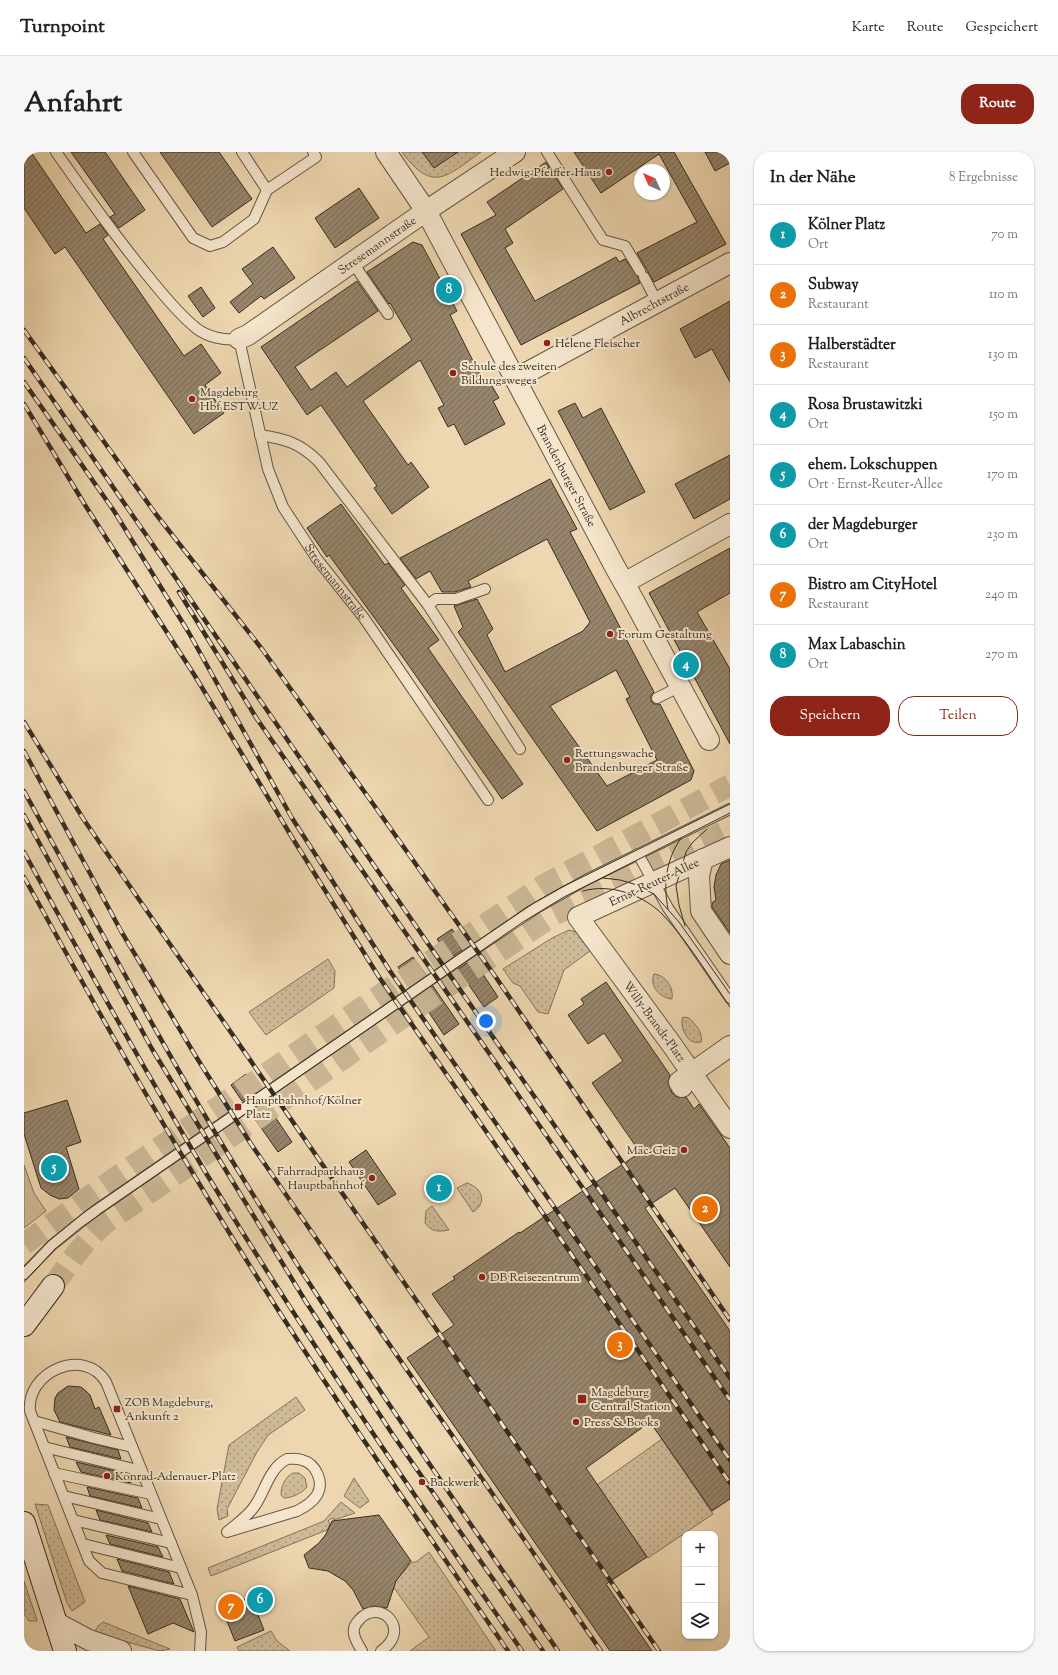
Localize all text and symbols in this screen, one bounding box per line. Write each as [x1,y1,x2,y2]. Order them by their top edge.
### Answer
text: Turnpoint [20,14,105,41]
text: Karte [852,18,885,38]
text: Route [907,18,943,38]
text: Gespeichert [965,18,1038,38]
text: Anfahrt [24,84,122,124]
button: Route [961,84,1034,124]
place label: Hedwig-Pfeiffer-Haus [490,164,601,182]
north arrow [634,164,670,200]
text: In der Nähe [770,166,856,190]
marker: Hedwig-Pfeiffer-Haus [604,167,614,177]
text: 8 Ergebnisse [949,169,1018,187]
street label: Stresemannstraße [335,212,421,280]
text: Kölner Platz [808,215,885,236]
text: 1 [781,226,785,244]
text: 70 m [991,226,1018,244]
text: Ort [808,236,828,254]
pin: 8 [436,275,462,305]
text: Subway [808,275,859,296]
street label: Albrechtstraße [616,278,693,331]
text: 2 [780,286,786,304]
text: 110 m [989,286,1018,304]
text: Restaurant [808,296,869,314]
place label: Helene Fleischer [555,335,640,353]
text: Halberstädter [808,335,896,356]
marker: Helene Fleischer [542,338,552,348]
text: 3 [780,346,786,364]
text: 130 m [988,346,1018,364]
text: Restaurant [808,356,869,374]
place label: Schule des zweiten Bildungsweges [461,358,557,390]
marker: Schule des zweiten Bildungsweges [448,368,458,378]
place label: Magdeburg Hbf ESTW-UZ [200,384,278,416]
marker: Magdeburg Hbf ESTW-UZ [187,394,197,404]
text: Rosa Brustawitzki [808,395,923,416]
text: 4 [780,406,786,424]
text: 150 m [989,406,1018,424]
text: Ort [808,416,828,434]
street label: Brandenburger Straße [531,422,600,531]
text: ehem. Lokschuppen [808,455,938,476]
text: 5 [781,466,785,484]
text: 170 m [987,466,1018,484]
text: Ort · Ernst-Reuter-Allee [808,476,943,494]
text: der Magdeburger [808,515,917,536]
text: 6 [780,526,786,544]
text: 230 m [986,526,1018,544]
text: Ort [808,536,828,554]
street label: Stresemannstraße [299,540,370,624]
text: Bistro am CityHotel [808,575,937,596]
text: 7 [780,586,786,604]
text: 240 m [985,586,1018,604]
text: Restaurant [808,596,869,614]
place label: Forum Gestaltung [618,626,712,644]
marker: Forum Gestaltung [605,629,615,639]
text: Max Labaschin [808,635,906,656]
text: 8 [780,646,786,664]
text: 270 m [985,646,1018,664]
pin: 4 [673,650,699,680]
text: Ort [808,656,828,674]
button: Speichern [770,696,890,736]
button: Teilen [898,696,1018,736]
place label: Rettungswache Brandenburger Straße [575,745,689,777]
marker: Rettungswache Brandenburger Straße [562,755,572,765]
street label: Ernst-Reuter-Allee [606,854,703,912]
street label: Willy-Brandt-Platz [618,978,690,1067]
your location [476,1011,496,1031]
place label: Hauptbahnhof/Kölner Platz [246,1092,362,1124]
marker: Hauptbahnhof/Kölner Platz [233,1102,243,1112]
place label: Mäc-Geiz [627,1142,676,1160]
marker: Mäc-Geiz [679,1145,689,1155]
pin: 5 [41,1153,67,1183]
place label: Fahrradparkhaus Hauptbahnhof [277,1163,365,1195]
marker: Fahrradparkhaus Hauptbahnhof [367,1173,377,1183]
pin: 1 [426,1173,452,1203]
pin: 2 [692,1194,718,1224]
place label: DB Reisezentrum [490,1269,580,1287]
marker: DB Reisezentrum [477,1272,487,1282]
pin: 3 [607,1330,633,1360]
place label: Magdeburg Central Station [591,1384,671,1416]
marker: Magdeburg Central Station [576,1393,588,1405]
place label: ZOB Magdeburg, Ankunft 2 [125,1394,213,1426]
marker: ZOB Magdeburg, Ankunft 2 [112,1404,122,1414]
place label: Press & Books [584,1414,659,1432]
marker: Press & Books [571,1417,581,1427]
place label: Konrad-Adenauer-Platz [115,1468,236,1486]
marker: Konrad-Adenauer-Platz [102,1471,112,1481]
place label: Backwerk [430,1474,480,1492]
marker: Backwerk [417,1477,427,1487]
map controls [682,1531,718,1639]
button: + [682,1531,718,1567]
button: − [682,1567,718,1603]
pin: 6 [247,1585,273,1615]
pin: 7 [218,1592,244,1622]
button: layers [682,1603,718,1639]

